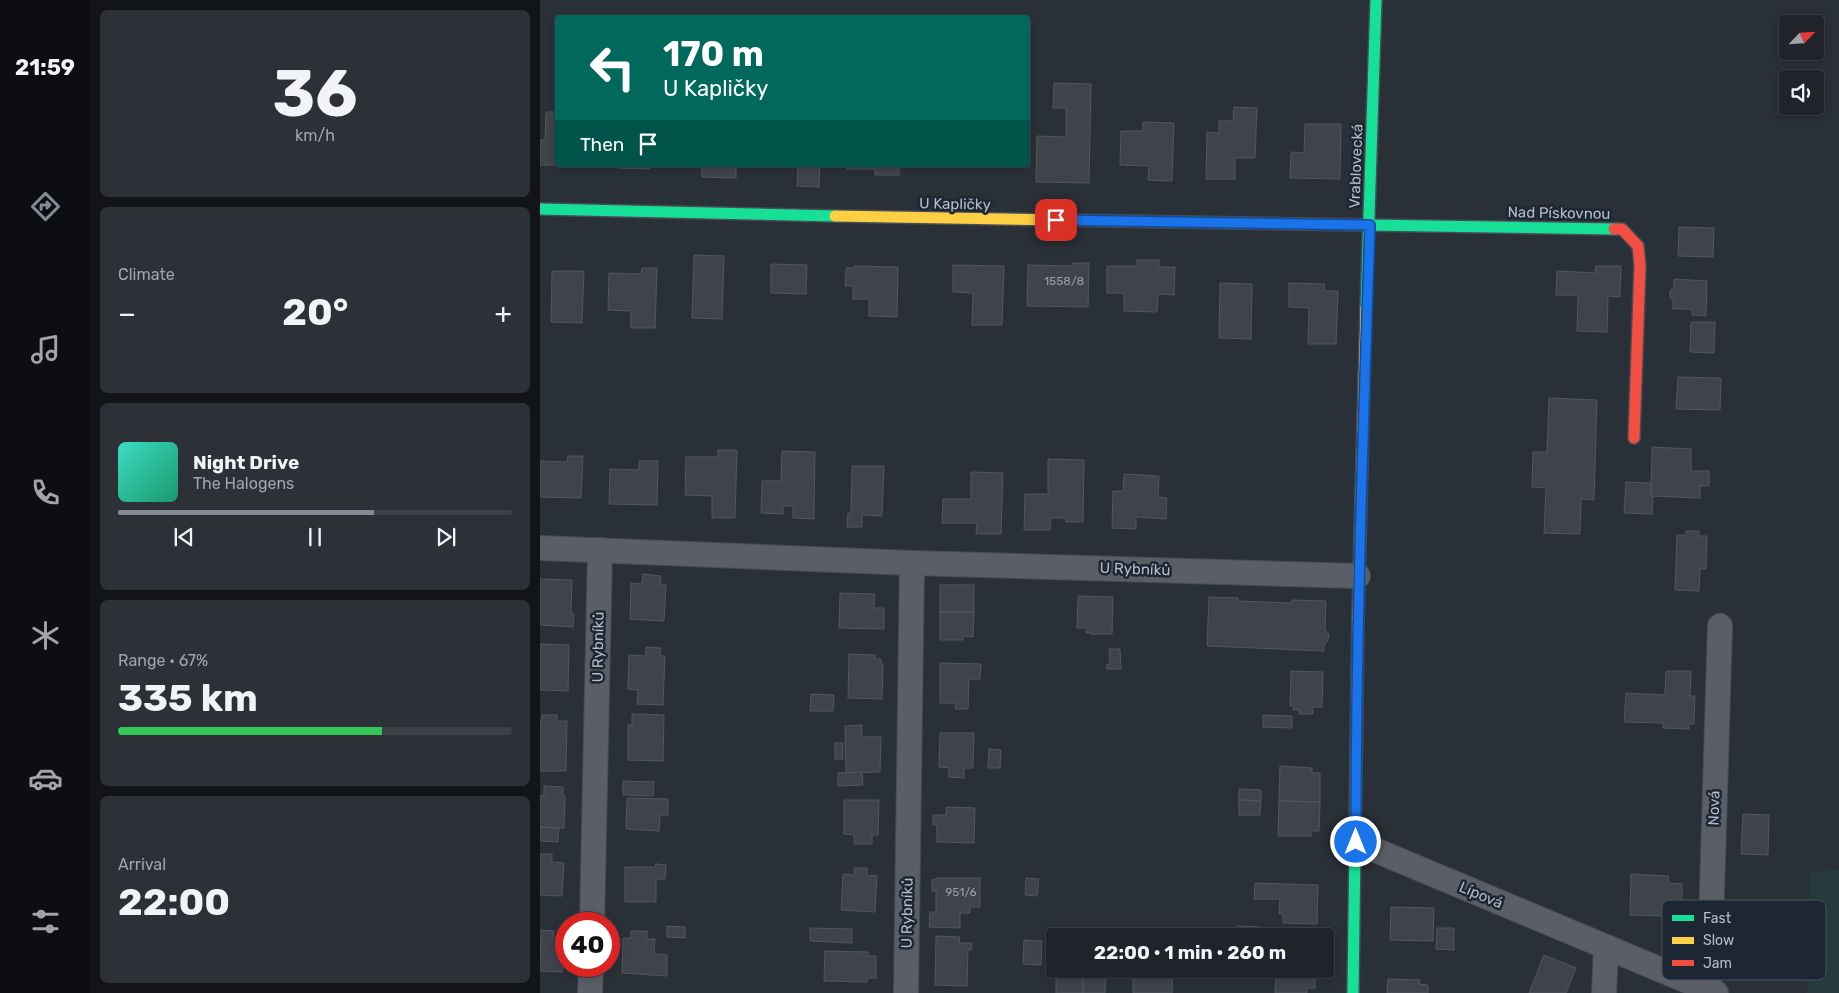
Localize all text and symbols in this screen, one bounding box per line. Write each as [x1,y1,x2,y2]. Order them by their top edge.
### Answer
north arrow [1779,15,1824,60]
map controls [1779,15,1824,115]
text: 170 m [663,33,764,75]
icon: left [580,35,645,100]
text: 21:59 [15,54,75,81]
text: 36 [272,55,358,132]
button: sound [1779,70,1824,115]
text: U Kapličky [663,75,768,102]
street label: Vrablovecká [1346,123,1366,209]
text: km/h [295,126,335,145]
icon: arrive [634,130,662,158]
text: Then [580,133,624,156]
icon: directions [28,189,63,224]
street label: U Kapličky [919,194,991,214]
pin [1035,199,1077,241]
street label: Nad Pískovnou [1507,203,1611,223]
icon: arrive [1042,206,1070,234]
text: Climate [118,265,175,284]
house number: 1558/8 [1044,274,1084,288]
text: 20° [282,289,348,335]
text: − [118,297,136,330]
text: + [495,297,512,330]
icon: music [28,332,63,367]
text: Night Drive [193,451,299,474]
text: The Halogens [193,474,294,493]
icon: phone [28,475,63,510]
icon: previous [170,523,198,551]
icon: pause [301,523,329,551]
icon: next [432,523,460,551]
street label: U Rybníků [1099,559,1171,579]
street label: U Rybníků [588,611,608,683]
icon: climate [28,618,63,653]
text: Range · 67% [118,651,208,670]
text: 335 km [118,675,258,721]
icon: car [28,761,63,796]
street label: Nová [1704,790,1724,826]
position arrow [1329,815,1381,867]
text: Arrival [118,855,166,874]
street label: U Rybníků [897,877,917,949]
street label: Lípová [1456,878,1506,912]
text: 22:00 [118,879,230,925]
house number: 951/6 [945,885,977,899]
legend [1662,900,1826,980]
icon: filters [28,904,63,939]
text: Fast [1703,910,1732,927]
speed limit sign: 40 [555,912,620,977]
text: Slow [1703,932,1734,949]
text: 22:00 · 1 min · 260 m [1094,941,1286,964]
text: Jam [1703,955,1732,972]

